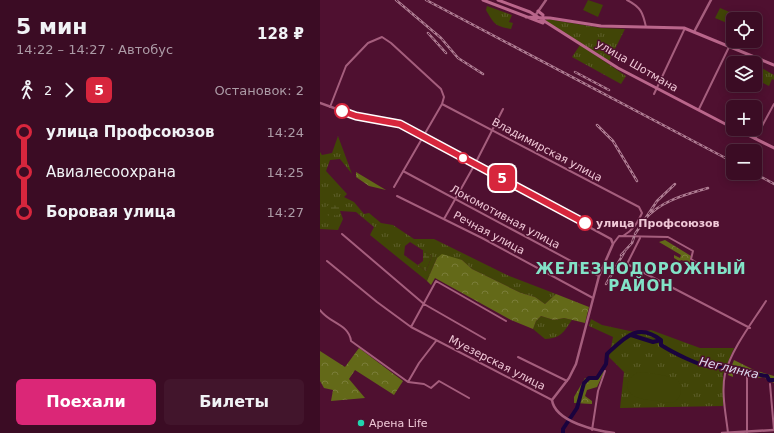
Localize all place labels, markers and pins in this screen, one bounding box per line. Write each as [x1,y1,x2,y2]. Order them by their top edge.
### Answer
unlabelled marker [334,103,350,119]
unlabelled marker [457,152,469,164]
marker: улица Профсоюзов [577,215,593,231]
place label: улица Профсоюзов [596,217,720,230]
place label: Арена Life [369,417,428,430]
marker: Арена Life [356,418,366,428]

